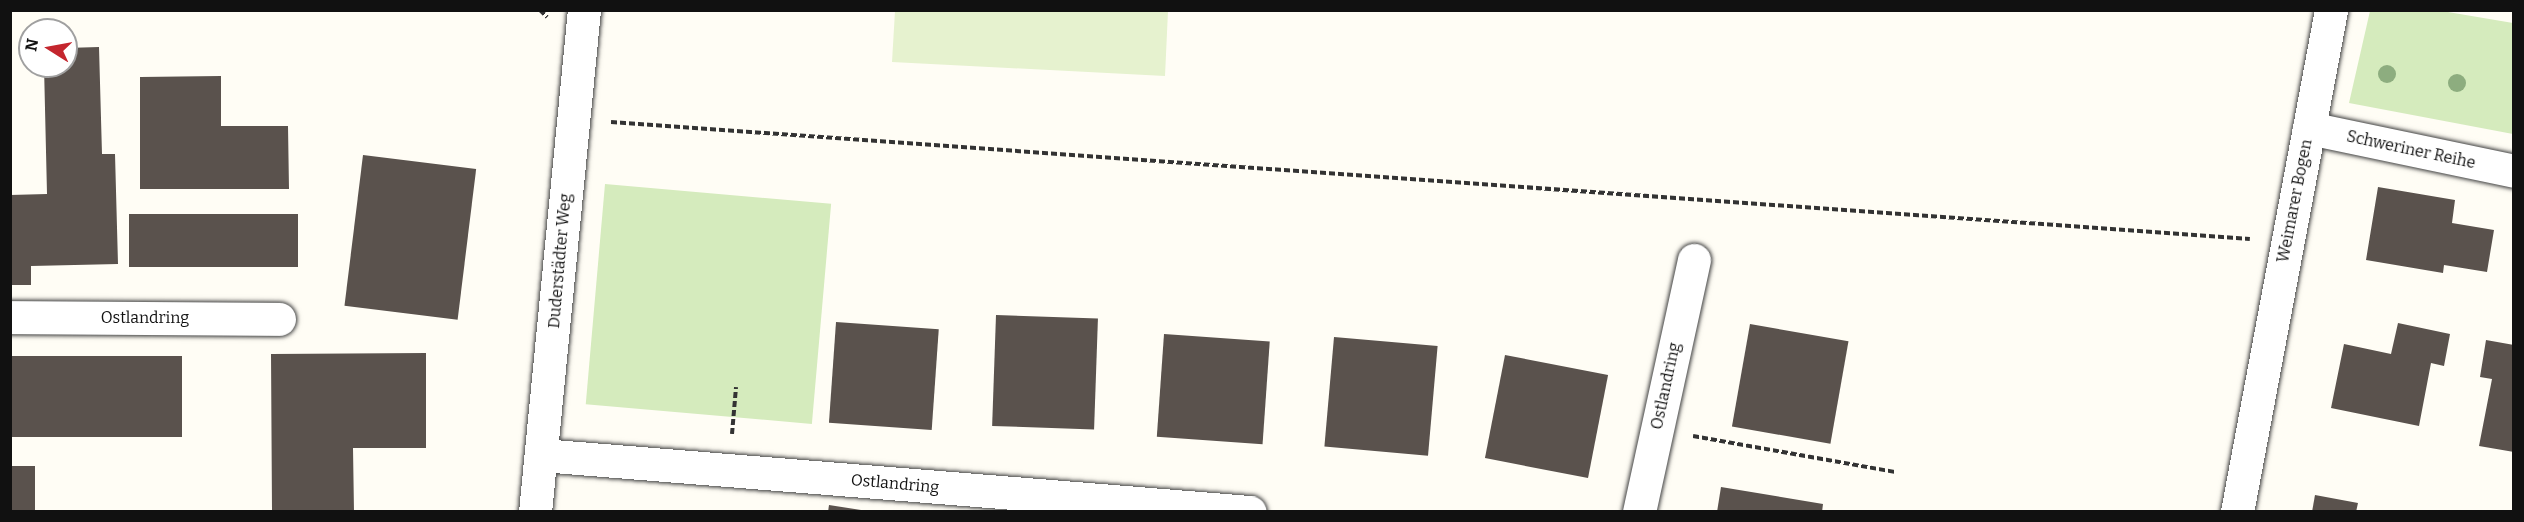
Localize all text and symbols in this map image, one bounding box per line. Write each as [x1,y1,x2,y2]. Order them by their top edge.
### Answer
north arrow [18,18,78,78]
text: N [21,37,42,53]
street label: Schweriner Reihe [2345,127,2477,173]
street label: Weimarer Bogen [2274,138,2316,264]
street label: Duderstädter Weg [545,193,575,329]
street label: Ostlandring [101,308,189,328]
street label: Ostlandring [1647,341,1685,431]
street label: Ostlandring [850,471,940,497]

